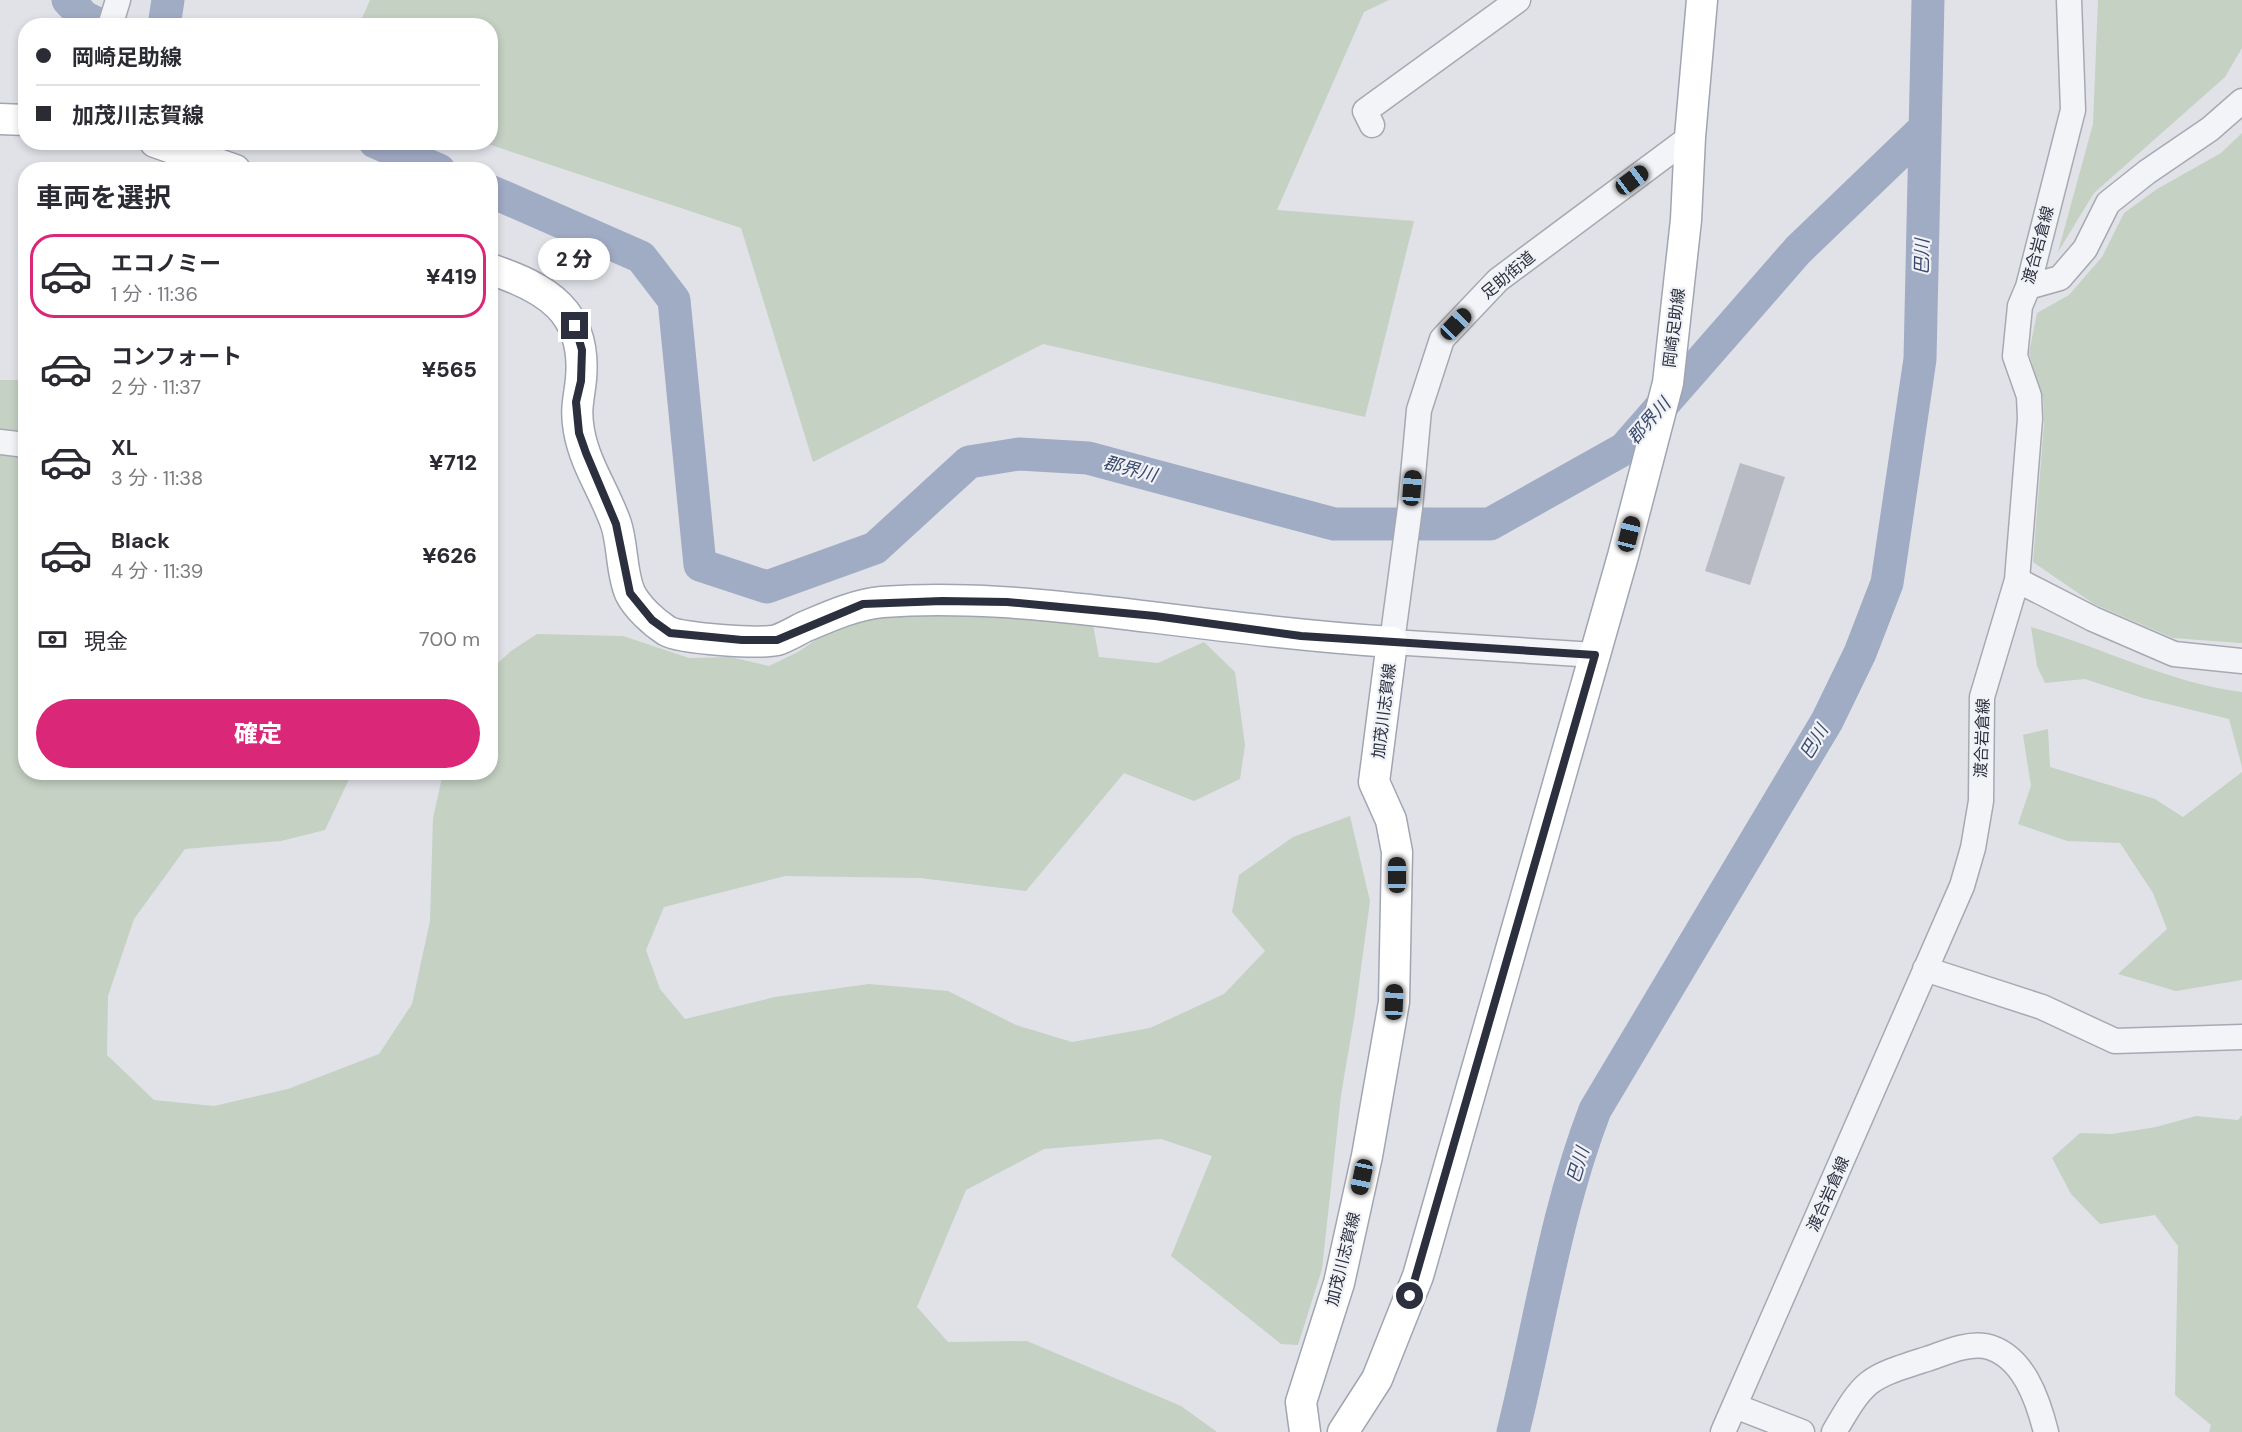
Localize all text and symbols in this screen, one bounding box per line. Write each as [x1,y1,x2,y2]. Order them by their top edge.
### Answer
text: 岡崎足助線 [72,43,182,72]
text: 加茂川志賀線 [72,101,204,130]
car [1612,162,1652,198]
text: 車両を選択 [36,180,171,215]
street label: 渡合岩倉線 [2018,204,2058,286]
water label: 巴川 [1910,237,1934,275]
callout: 2 分 [539,239,611,281]
text: 2 分 [556,246,592,272]
street label: 足助街道 [1477,246,1539,304]
icon: car [39,249,93,303]
text: エコノミー [111,249,221,278]
text: ¥419 [426,262,477,291]
text: 1 分 · 11:36 [111,281,198,307]
street label: 岡崎足助線 [1659,287,1689,369]
car [1437,305,1475,343]
route end [561,312,588,339]
icon: car [39,342,93,396]
text: コンフォート [111,342,242,371]
text: ¥565 [422,355,477,384]
text: 2 分 · 11:37 [111,374,201,400]
water label: 郡界川 [1622,391,1677,449]
text: XL [111,433,138,462]
icon: car [39,435,93,489]
text: ¥712 [429,448,477,477]
water label: 郡界川 [1101,450,1161,488]
text: 3 分 · 11:38 [111,465,203,491]
car [1401,469,1423,507]
car [1616,514,1642,554]
text: Black [111,526,170,555]
icon: car [39,528,93,582]
text: ¥626 [422,541,477,570]
text: 4 分 · 11:39 [111,558,203,584]
icon: cash [36,623,69,656]
text: 700 m [419,626,480,652]
text: 現金 [84,627,128,656]
street label: 加茂川志賀線 [1368,662,1400,760]
street label: 渡合岩倉線 [1970,698,1994,778]
button: 確定 [36,699,480,768]
water label: 巴川 [1794,719,1835,764]
car [1388,857,1406,893]
car [1384,984,1404,1020]
water label: 巴川 [1561,1142,1595,1186]
street label: 渡合岩倉線 [1802,1153,1854,1235]
car [1349,1158,1375,1196]
street label: 加茂川志賀線 [1321,1210,1365,1308]
route start [1396,1282,1423,1309]

